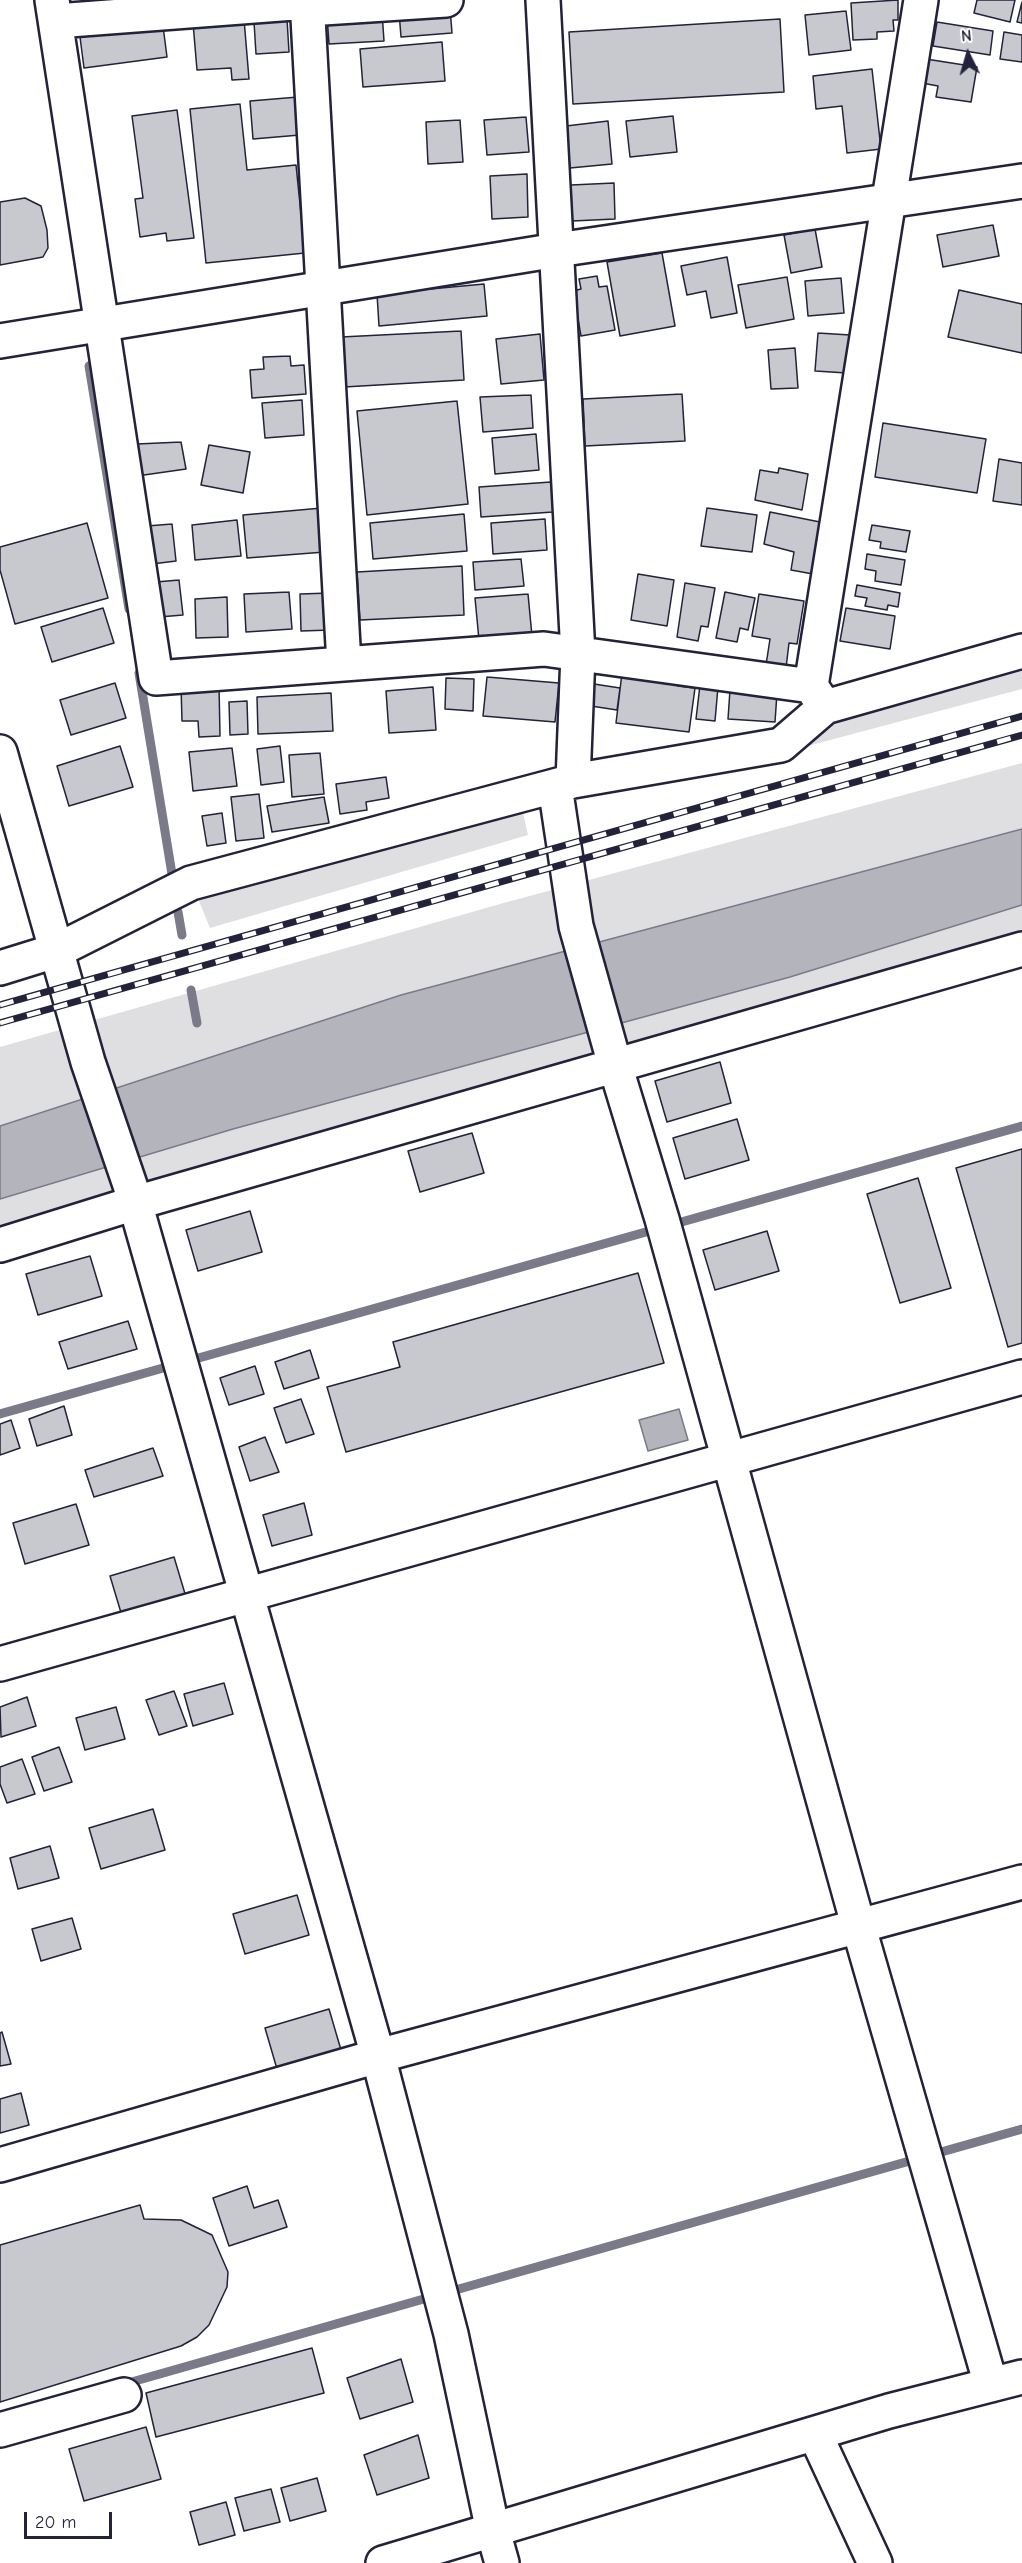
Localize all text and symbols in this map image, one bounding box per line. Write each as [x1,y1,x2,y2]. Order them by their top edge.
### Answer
north arrow [938,24,998,84]
text: N [960,27,972,45]
scale bar [27,2500,116,2538]
text: 20 m [35,2512,76,2533]

